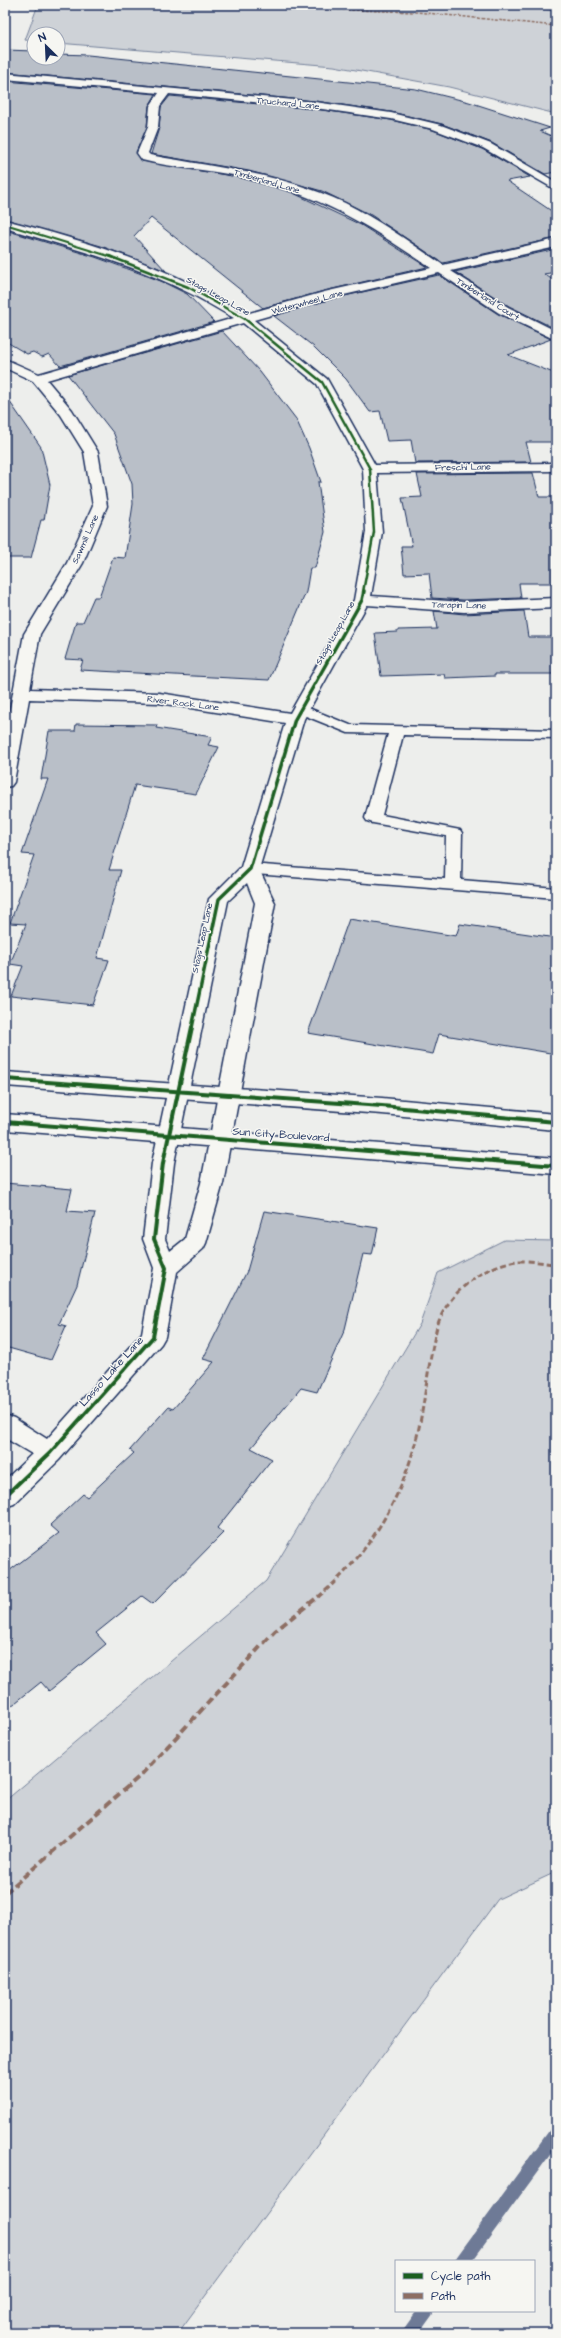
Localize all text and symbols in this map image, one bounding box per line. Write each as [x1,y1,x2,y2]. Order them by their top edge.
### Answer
north arrow [26,26,66,66]
text: N [36,29,48,46]
street label: Truchard Lane [256,94,320,113]
street label: Timberland Lane [233,166,301,197]
street label: Stags Leap Lane [183,273,252,319]
street label: Timberland Court [454,275,522,324]
street label: Waterwheel Lane [270,287,344,318]
street label: Freschi Lane [435,461,491,474]
street label: Sawmill Lane [69,512,102,566]
street label: Stags Leap Lane [312,599,358,668]
street label: Tarapin Lane [432,599,486,612]
street label: River Rock Lane [146,693,220,714]
street label: Stags Leap Lane [189,902,216,974]
street label: Sun City Boulevard [232,1124,330,1146]
street label: Lasso Lake Lane [76,1333,147,1410]
legend [395,2260,535,2312]
text: Cycle path [431,2268,490,2286]
text: Path [431,2288,456,2305]

